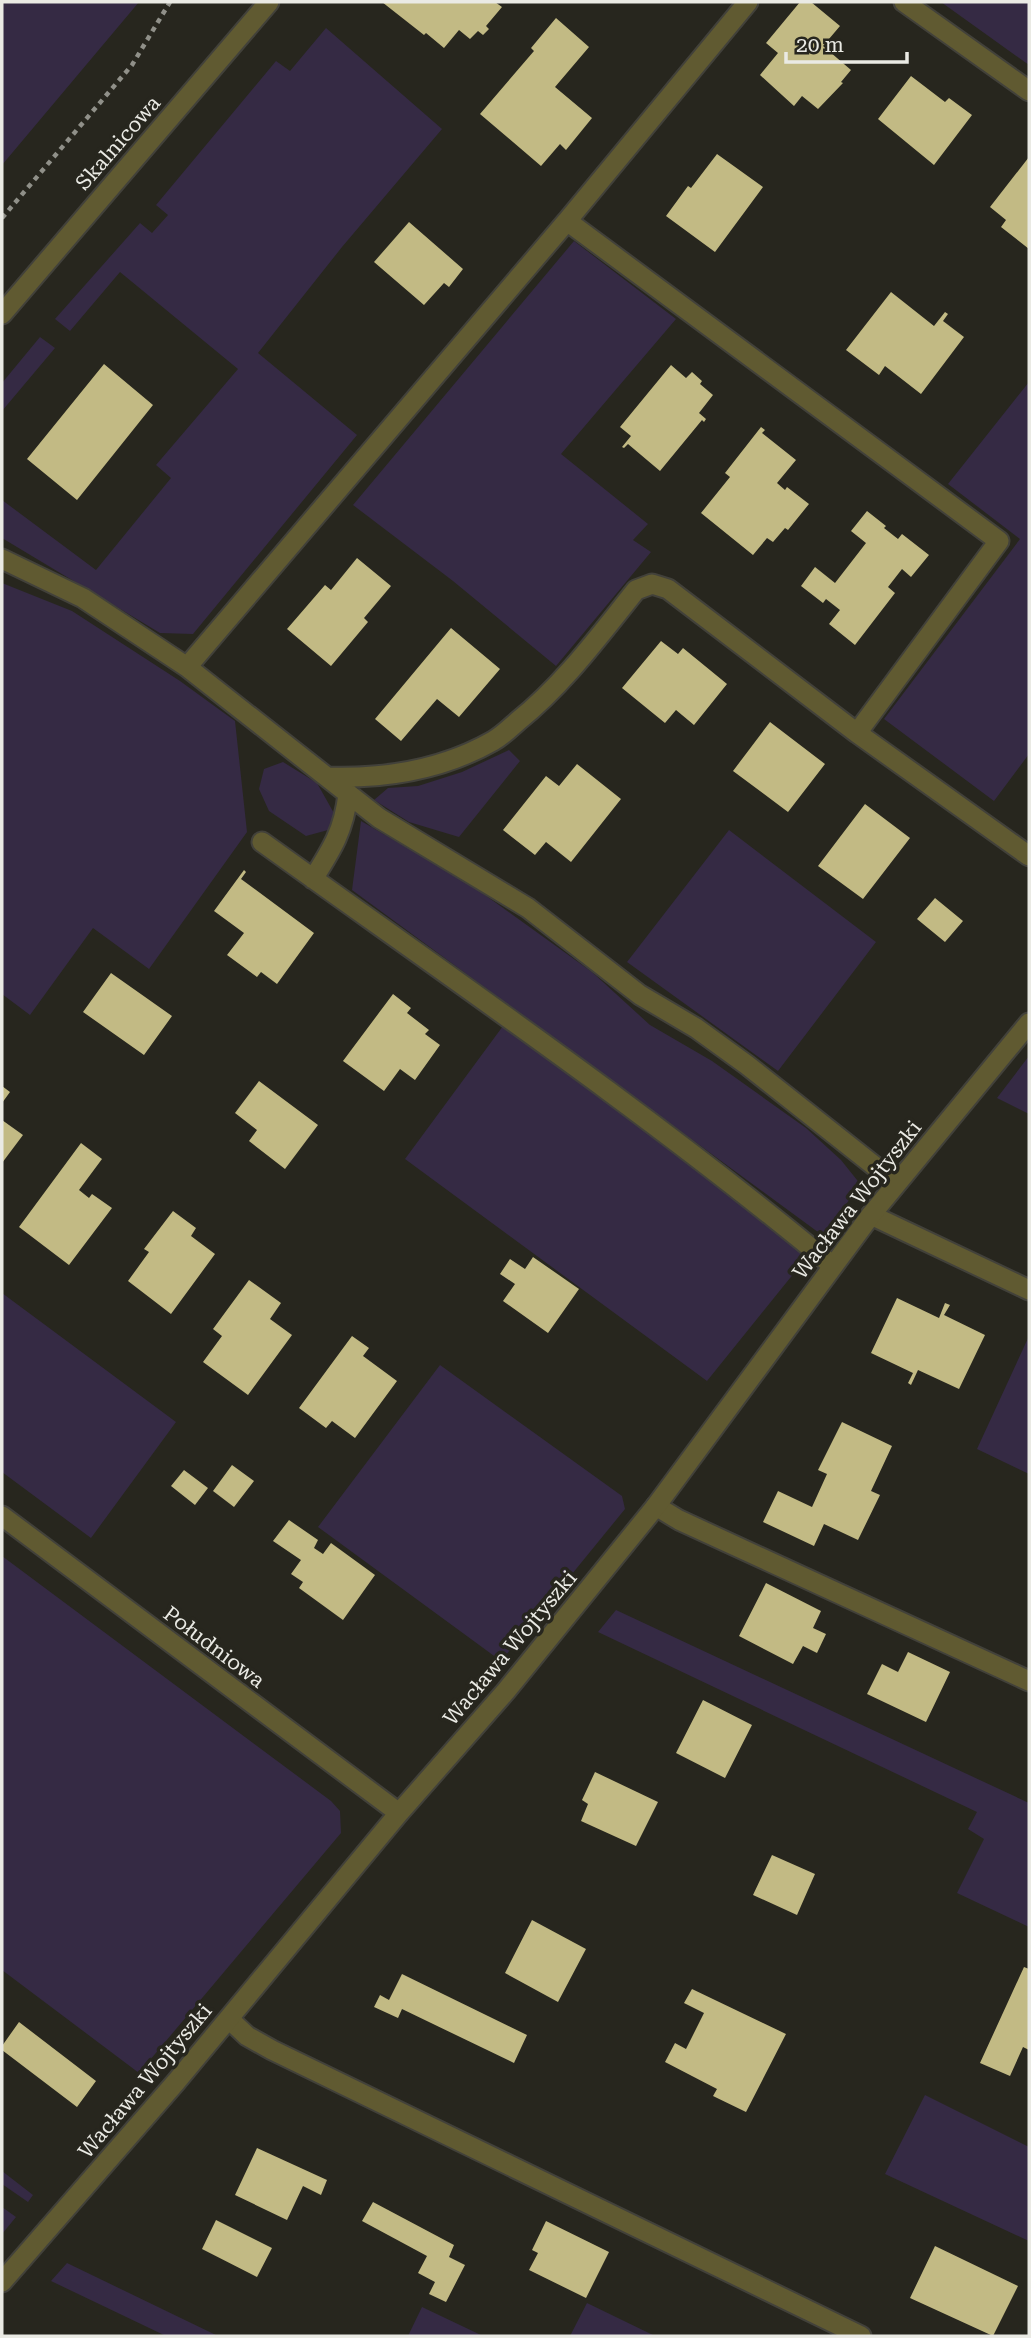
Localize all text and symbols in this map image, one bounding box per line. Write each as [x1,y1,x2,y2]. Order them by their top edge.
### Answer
scale bar [786,21,907,65]
text: 20 m [796,33,844,57]
street label: Skalnicowa [71,91,166,195]
street label: Wacława Wojtyszki [788,1116,926,1284]
street label: Wacława Wojtyszki [438,1566,582,1730]
street label: Południowa [159,1601,270,1693]
street label: Wacława Wojtyszki [73,1999,217,2163]

